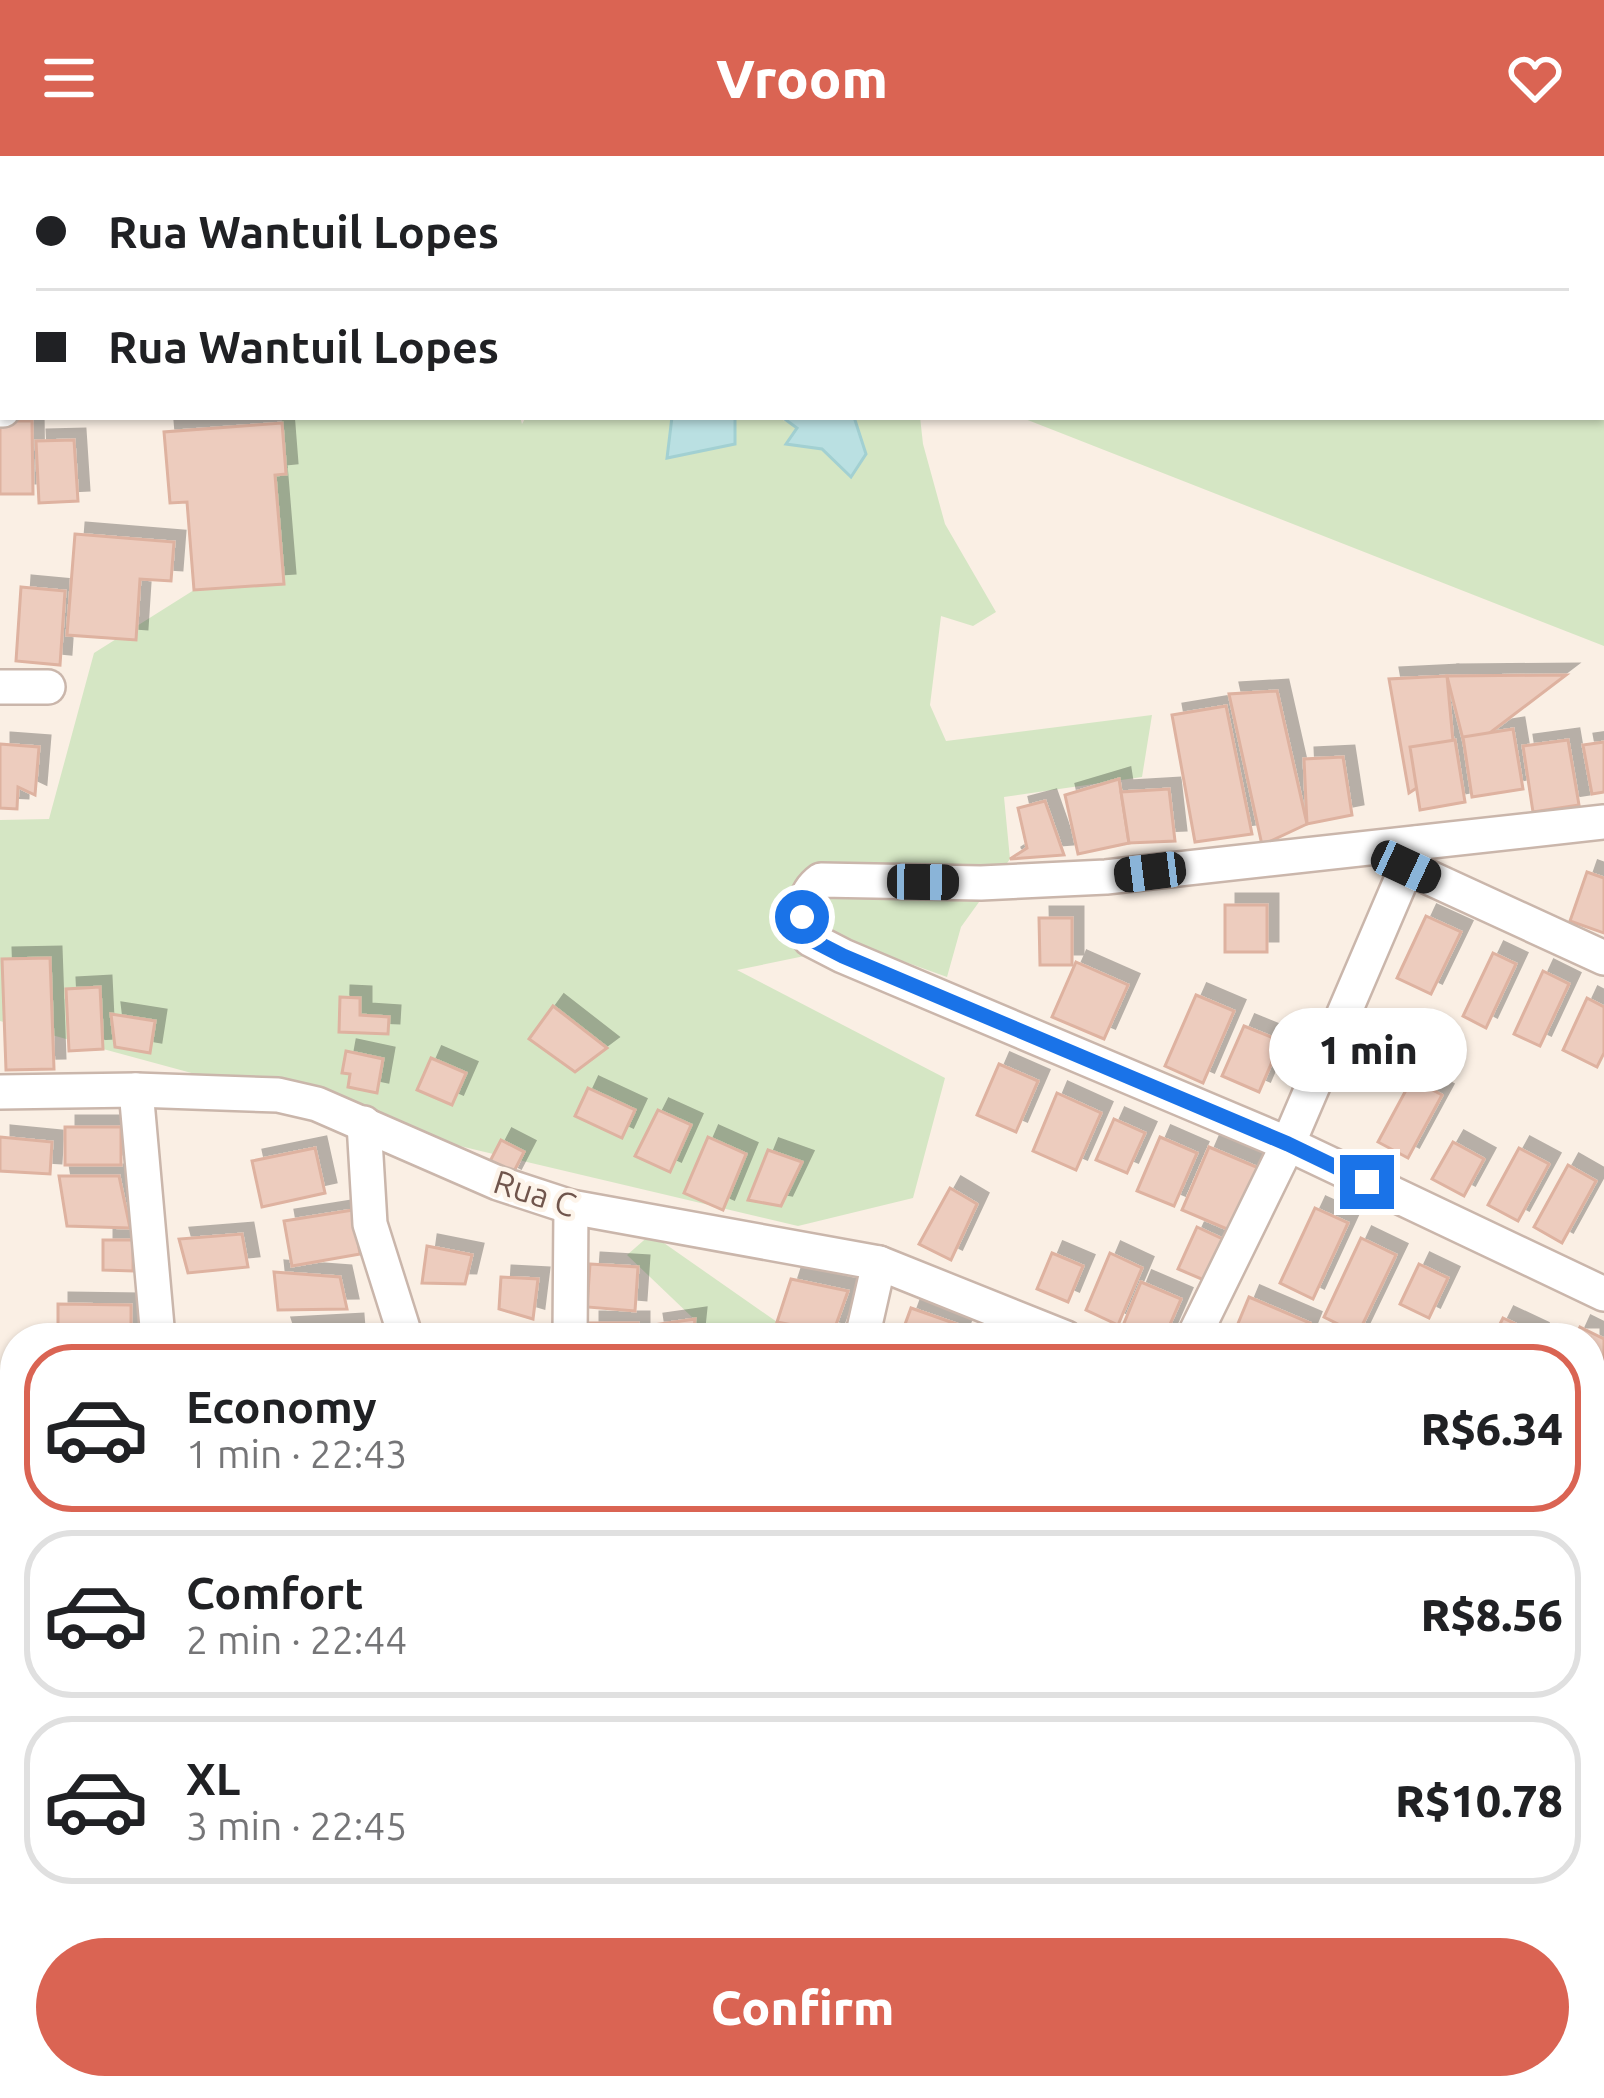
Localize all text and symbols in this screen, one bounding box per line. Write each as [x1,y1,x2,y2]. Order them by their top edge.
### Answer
icon: menu [36,45,102,111]
icon: heart [1502,45,1568,111]
text: Vroom [716,48,888,108]
text: Rua Wantuil Lopes [108,206,499,257]
text: Rua Wantuil Lopes [108,321,499,372]
car [1366,835,1446,899]
car [1112,850,1188,894]
car [887,863,959,901]
route start [775,890,829,944]
callout: 1 min [1268,1008,1466,1092]
text: 1 min [1318,1028,1418,1071]
route end [1340,1155,1394,1209]
street label: Rua C [489,1162,581,1223]
icon: car [42,1374,150,1482]
text: Economy [186,1381,377,1432]
text: R$6.34 [1420,1403,1563,1454]
text: 1 min · 22:43 [186,1432,407,1475]
icon: car [42,1560,150,1668]
text: Comfort [186,1567,363,1618]
text: R$8.56 [1420,1589,1563,1640]
text: 2 min · 22:44 [186,1618,407,1661]
icon: car [42,1746,150,1854]
text: XL [186,1753,240,1804]
text: R$10.78 [1395,1775,1563,1826]
text: 3 min · 22:45 [186,1804,407,1847]
button: Confirm [36,1938,1569,2076]

